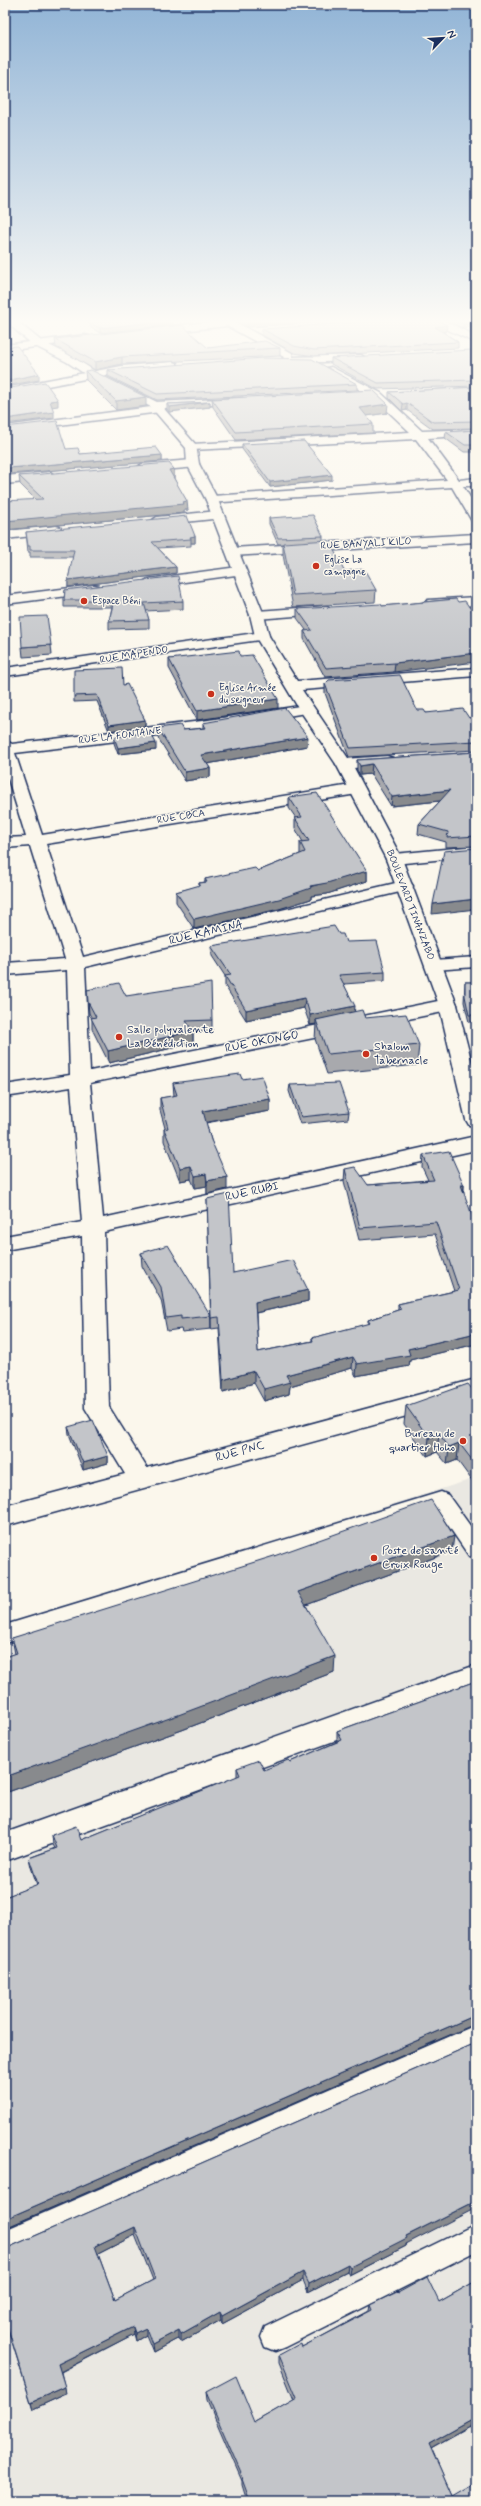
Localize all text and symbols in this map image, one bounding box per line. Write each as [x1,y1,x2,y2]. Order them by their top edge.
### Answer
north arrow [423,18,463,58]
text: N [443,28,459,40]
street label: RUE BANYALI KILO [320,535,412,553]
place label: Eglise La campagne [324,554,366,579]
marker: Eglise La campagne [311,561,321,571]
place label: Espace Béni [92,595,141,608]
marker: Espace Béni [79,596,89,606]
street label: RUE MAPENDO [99,643,169,667]
place label: Eglise Armée du seigneur [219,682,277,707]
marker: Eglise Armée du seigneur [206,689,216,699]
street label: RUE LA FONTAINE [78,723,162,748]
street label: RUE CBCA [156,807,206,827]
street label: BOULEVARD TINANZABO [383,848,437,962]
street label: RUE KAMINA [168,917,244,949]
place label: Salle polyvalente La Bénédiction [127,1022,214,1052]
street label: RUE OKONGO [224,1027,300,1057]
marker: Salle polyvalente La Bénédiction [114,1032,124,1042]
place label: Shalom Tabernacle [374,1039,428,1069]
marker: Shalom Tabernacle [361,1049,371,1059]
street label: RUE RUBI [224,1179,280,1205]
place label: Bureau de quartier Hoho [389,1426,455,1456]
marker: Bureau de quartier Hoho [458,1436,468,1446]
street label: RUE PNC [214,1438,266,1466]
place label: Poste de santé Croix Rouge [382,1543,459,1573]
marker: Poste de santé Croix Rouge [369,1553,379,1563]

